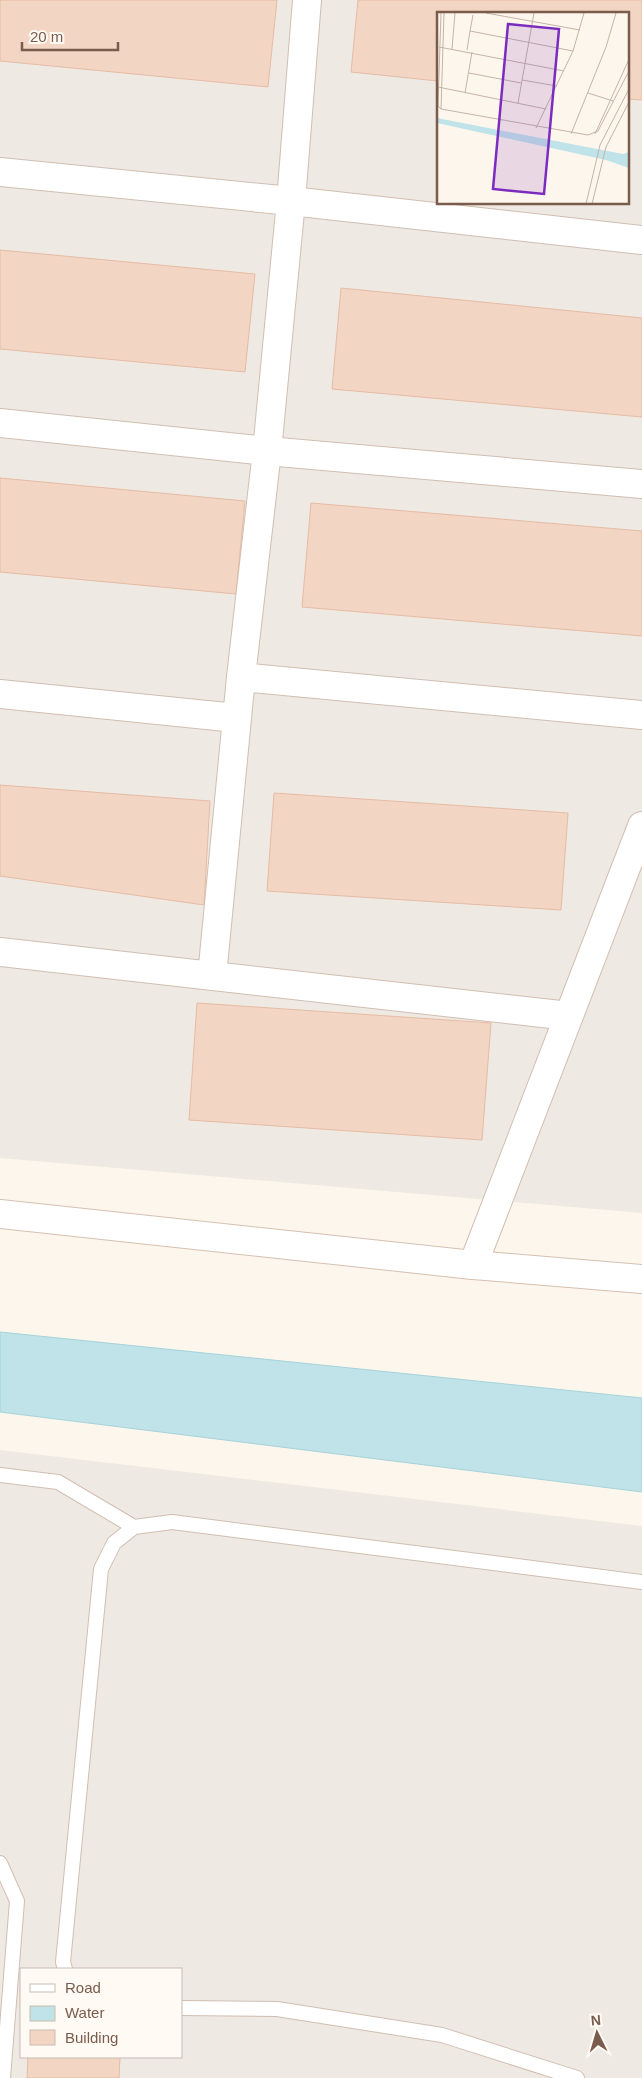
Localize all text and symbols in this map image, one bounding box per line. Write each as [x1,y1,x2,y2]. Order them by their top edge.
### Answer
inset map [437,12,630,205]
scale bar [22,20,119,52]
text: 20 m [30,28,63,45]
legend [20,1968,182,2058]
text: Road [65,1979,101,1996]
text: Water [65,2004,104,2021]
north arrow [572,2008,622,2058]
text: N [590,2012,602,2028]
text: Building [65,2029,118,2046]

